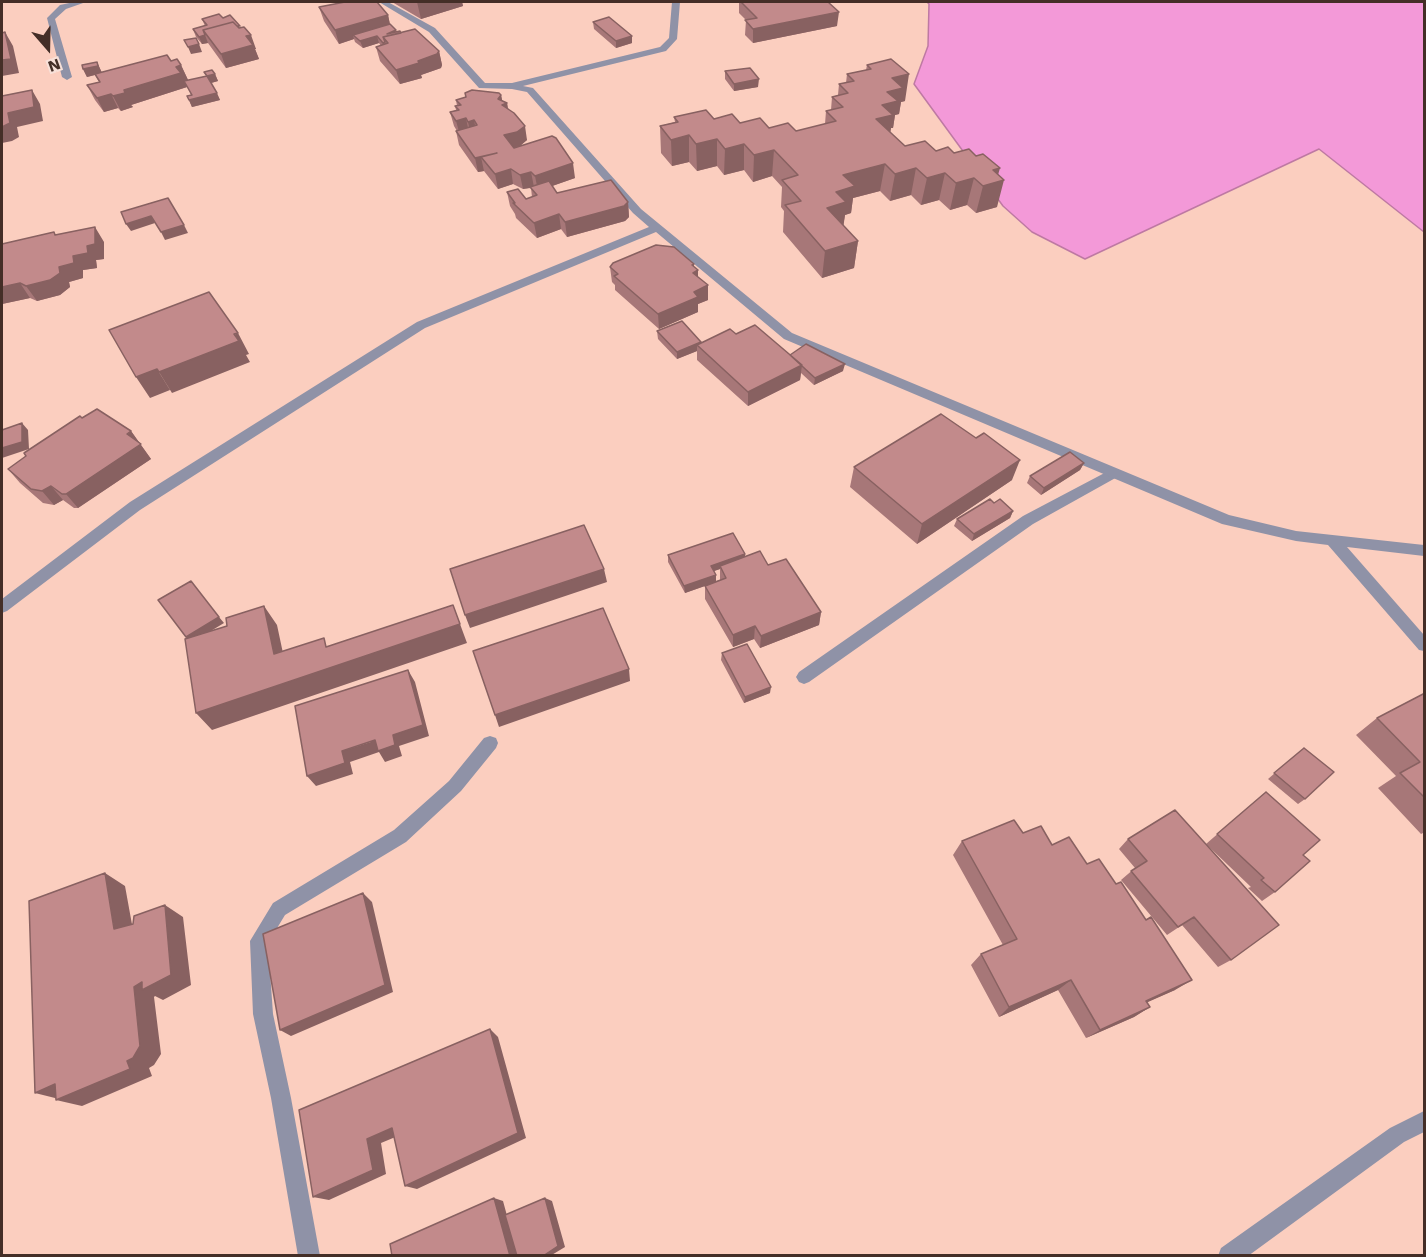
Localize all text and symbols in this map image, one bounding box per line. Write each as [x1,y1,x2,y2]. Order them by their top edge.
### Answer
north arrow [18,18,78,78]
text: N [46,54,63,76]

